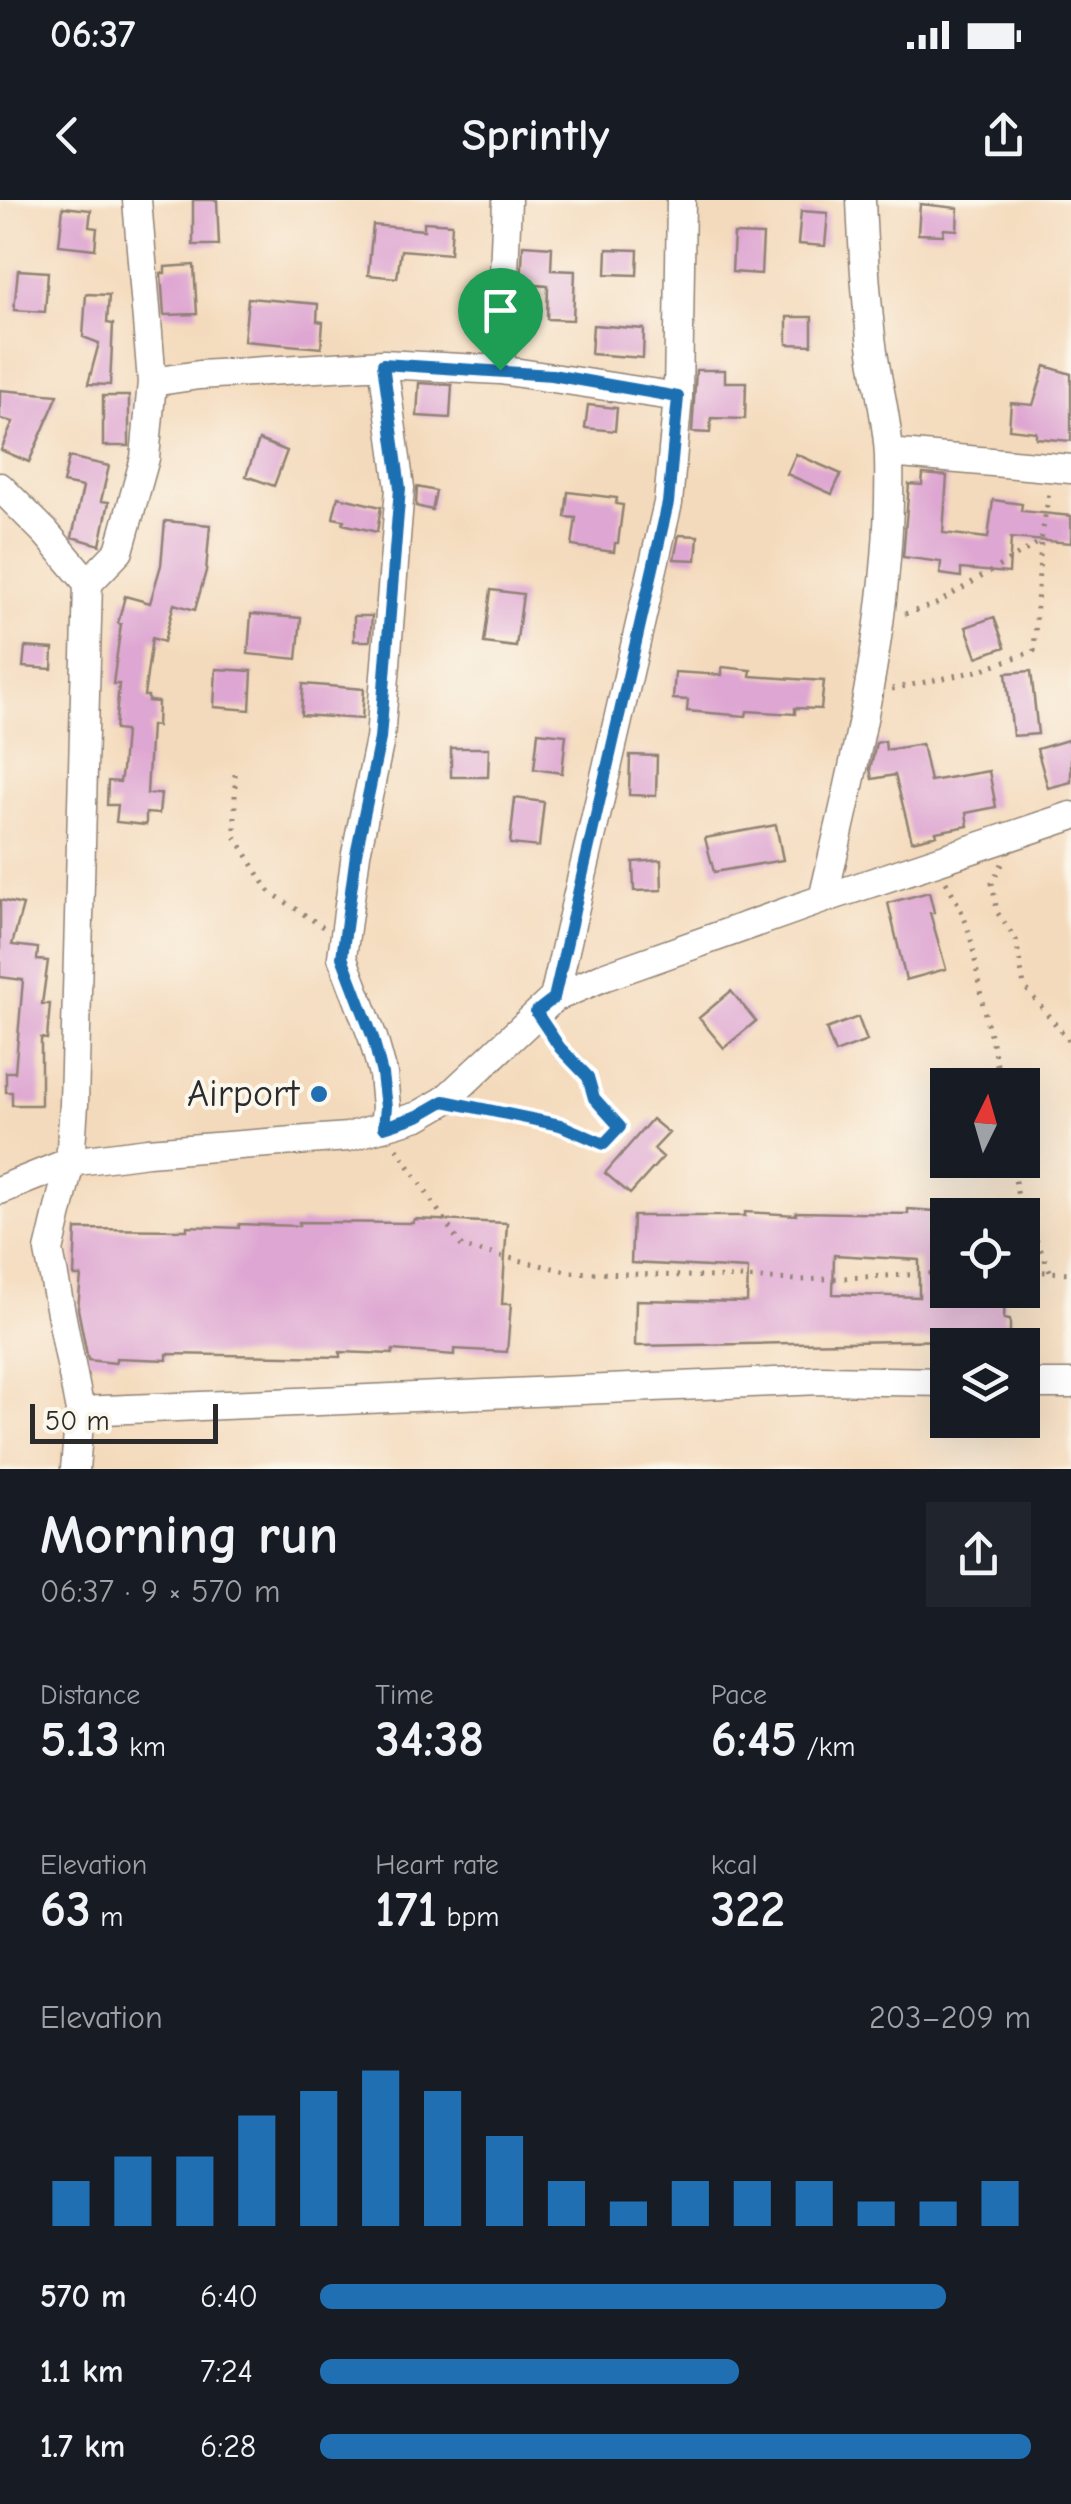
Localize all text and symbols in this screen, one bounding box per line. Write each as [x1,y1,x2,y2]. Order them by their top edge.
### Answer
text: 06:37 [50,13,135,57]
icon: back [40,108,95,163]
icon: share [976,108,1031,163]
text: Sprintly [462,109,609,161]
pin [458,268,543,371]
icon: arrive [473,283,528,338]
north arrow [930,1068,1040,1178]
map controls [930,1068,1040,1438]
place label: Airport [187,1072,300,1116]
marker: Airport [308,1083,330,1105]
button: locate [930,1198,1040,1308]
button: layers [930,1328,1040,1438]
scale bar [30,1399,218,1444]
text: 50 m [45,1405,110,1437]
button: share [926,1502,1031,1607]
text: Morning run [40,1503,338,1567]
text: 06:37 · 9 × 570 m [40,1573,280,1610]
text: Distance [40,1679,140,1711]
text: Time [375,1679,433,1711]
text: Pace [711,1679,767,1711]
text: 5.13 [40,1711,120,1769]
text: 34:38 [375,1711,484,1769]
text: 6:45 [711,1711,797,1769]
text: km [120,1731,166,1763]
text: /km [797,1731,855,1763]
text: Elevation [40,1849,147,1881]
text: Heart rate [375,1849,499,1881]
text: kcal [711,1849,758,1881]
text: 63 [40,1881,91,1939]
text: 171 [375,1881,437,1939]
text: 322 [711,1881,785,1939]
text: m [91,1901,123,1933]
text: bpm [437,1901,500,1933]
text: Elevation [40,1999,163,2036]
text: 203–209 m [869,1999,1031,2036]
text: 570 m [40,2278,127,2315]
text: 6:40 [200,2278,258,2315]
text: 1.1 km [40,2353,123,2390]
text: 7:24 [200,2353,253,2390]
text: 1.7 km [40,2428,125,2465]
text: 6:28 [200,2428,256,2465]

